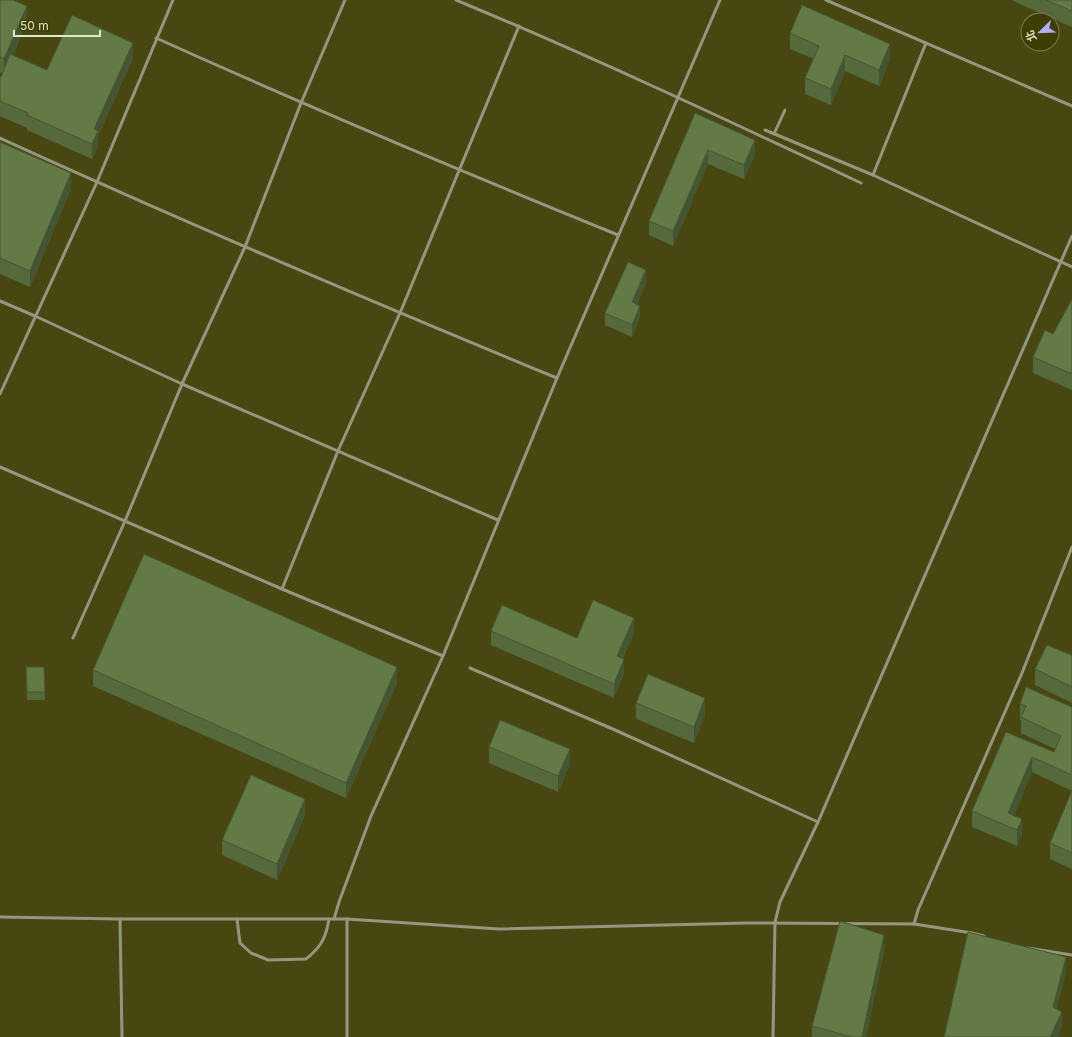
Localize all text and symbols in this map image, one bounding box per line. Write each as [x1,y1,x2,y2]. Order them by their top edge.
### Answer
scale bar [14,12,100,38]
north arrow [1020,12,1060,52]
text: 50 m [20,18,49,33]
text: 北 [1022,28,1039,44]

